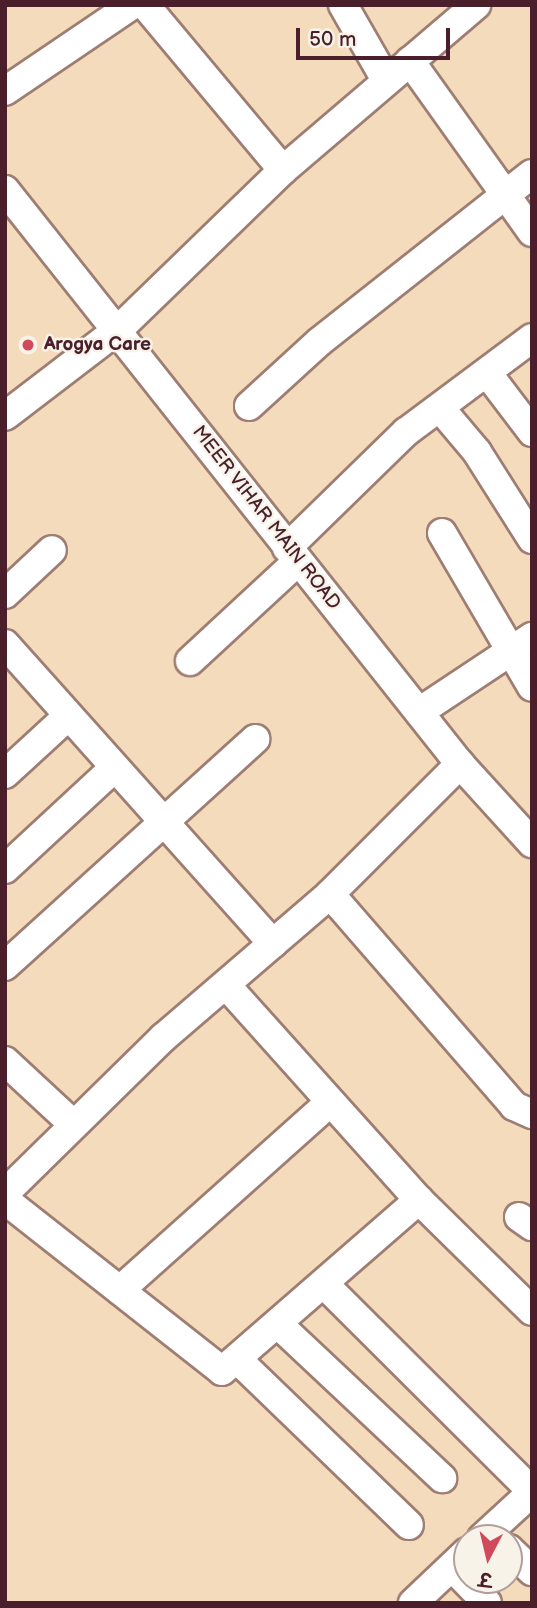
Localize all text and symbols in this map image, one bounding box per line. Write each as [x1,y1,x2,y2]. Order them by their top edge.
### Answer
scale bar [299,14,453,58]
text: 50 m [309,27,356,52]
place label: Arogya Care [44,334,151,356]
marker: Arogya Care [18,335,38,355]
street label: MEER VIHAR MAIN ROAD [187,421,345,615]
north arrow [453,1524,523,1594]
text: उ [478,1566,493,1591]

